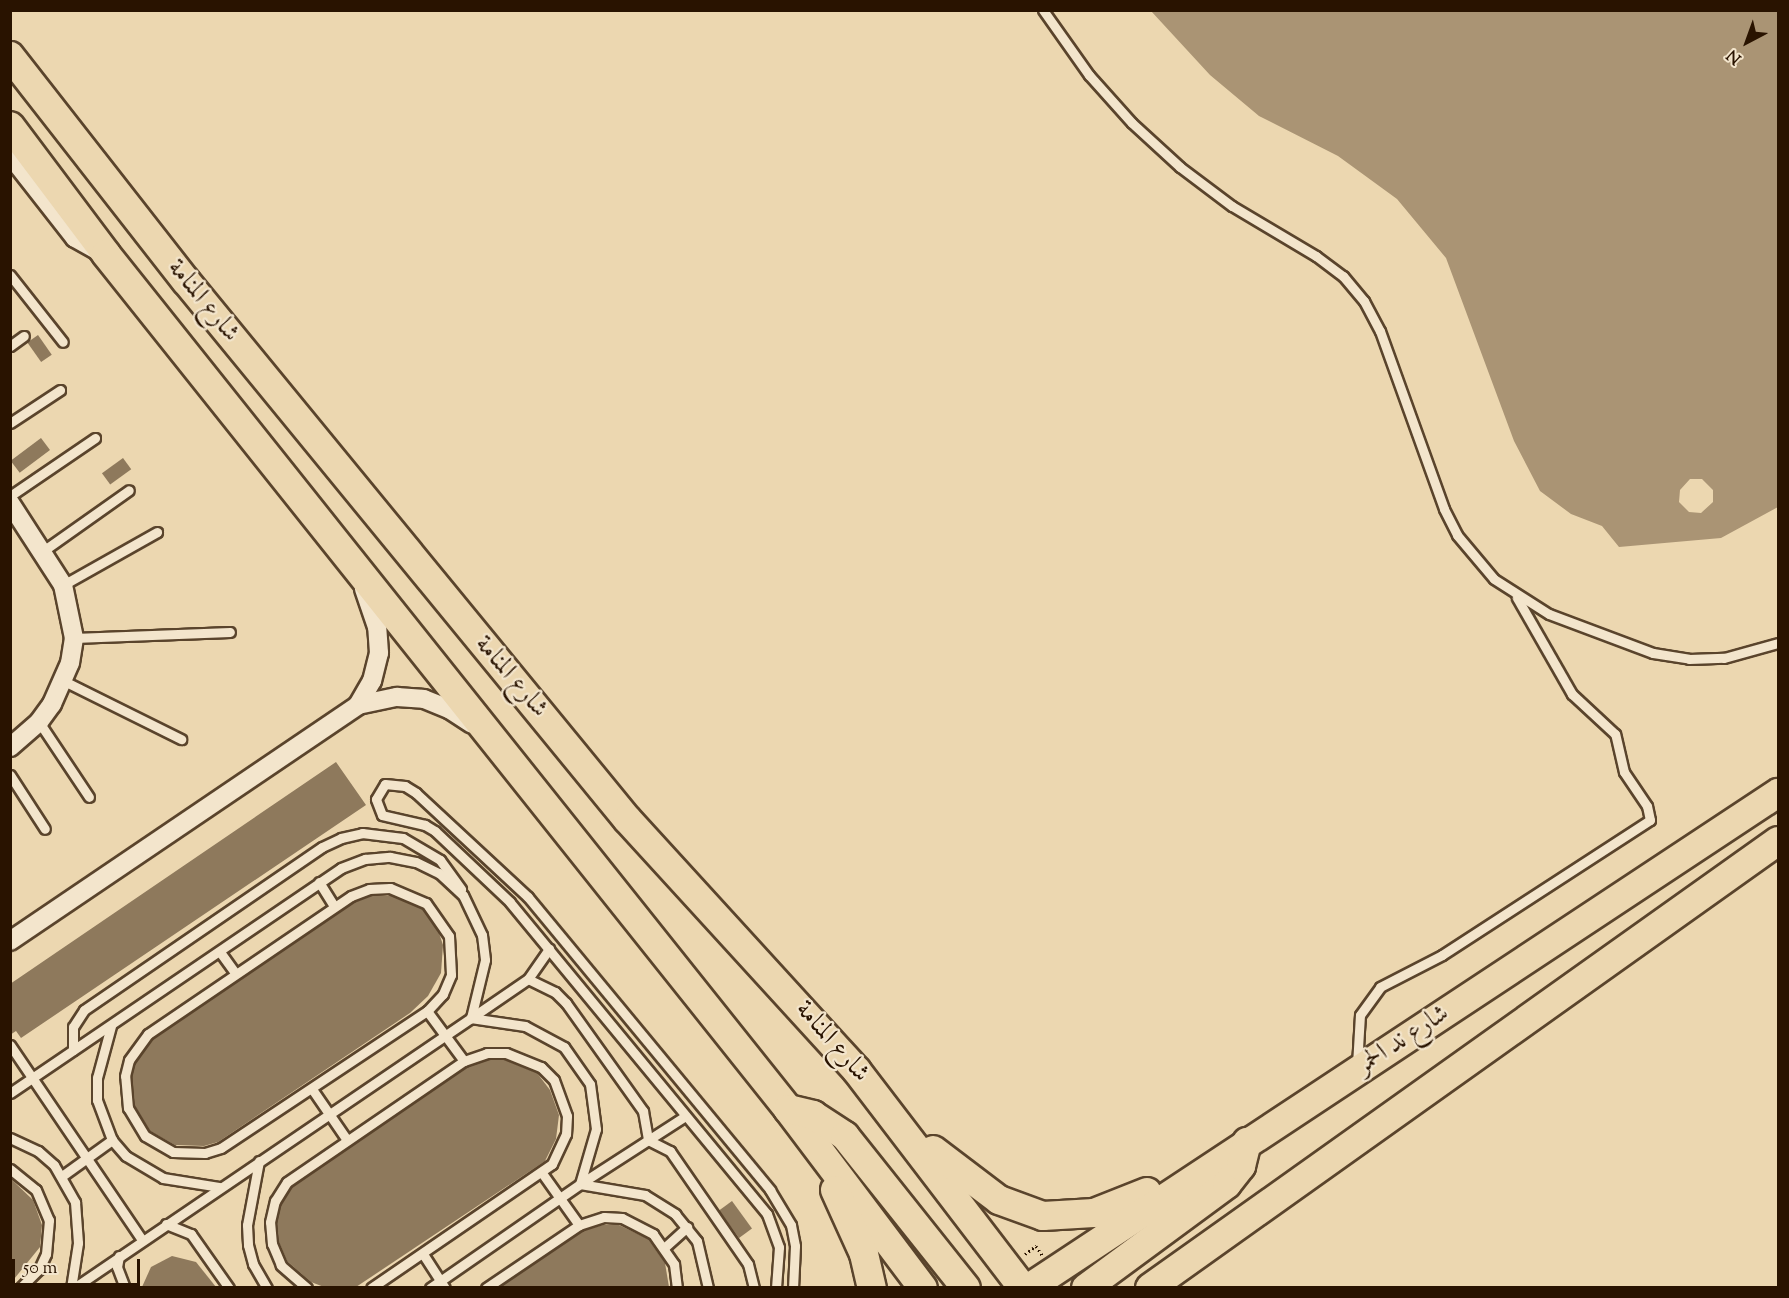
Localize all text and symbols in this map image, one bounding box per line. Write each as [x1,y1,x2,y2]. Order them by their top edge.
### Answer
north arrow [1717,12,1777,72]
text: N [1722,43,1747,69]
street label: شارع المنامة [160,253,246,349]
street label: شارع المنامة [468,630,554,724]
street label: شارع المنامة [788,995,876,1089]
street label: شارع ند الحمر [1351,998,1455,1082]
scale bar [15,1247,142,1285]
text: 50 m [23,1256,57,1282]

